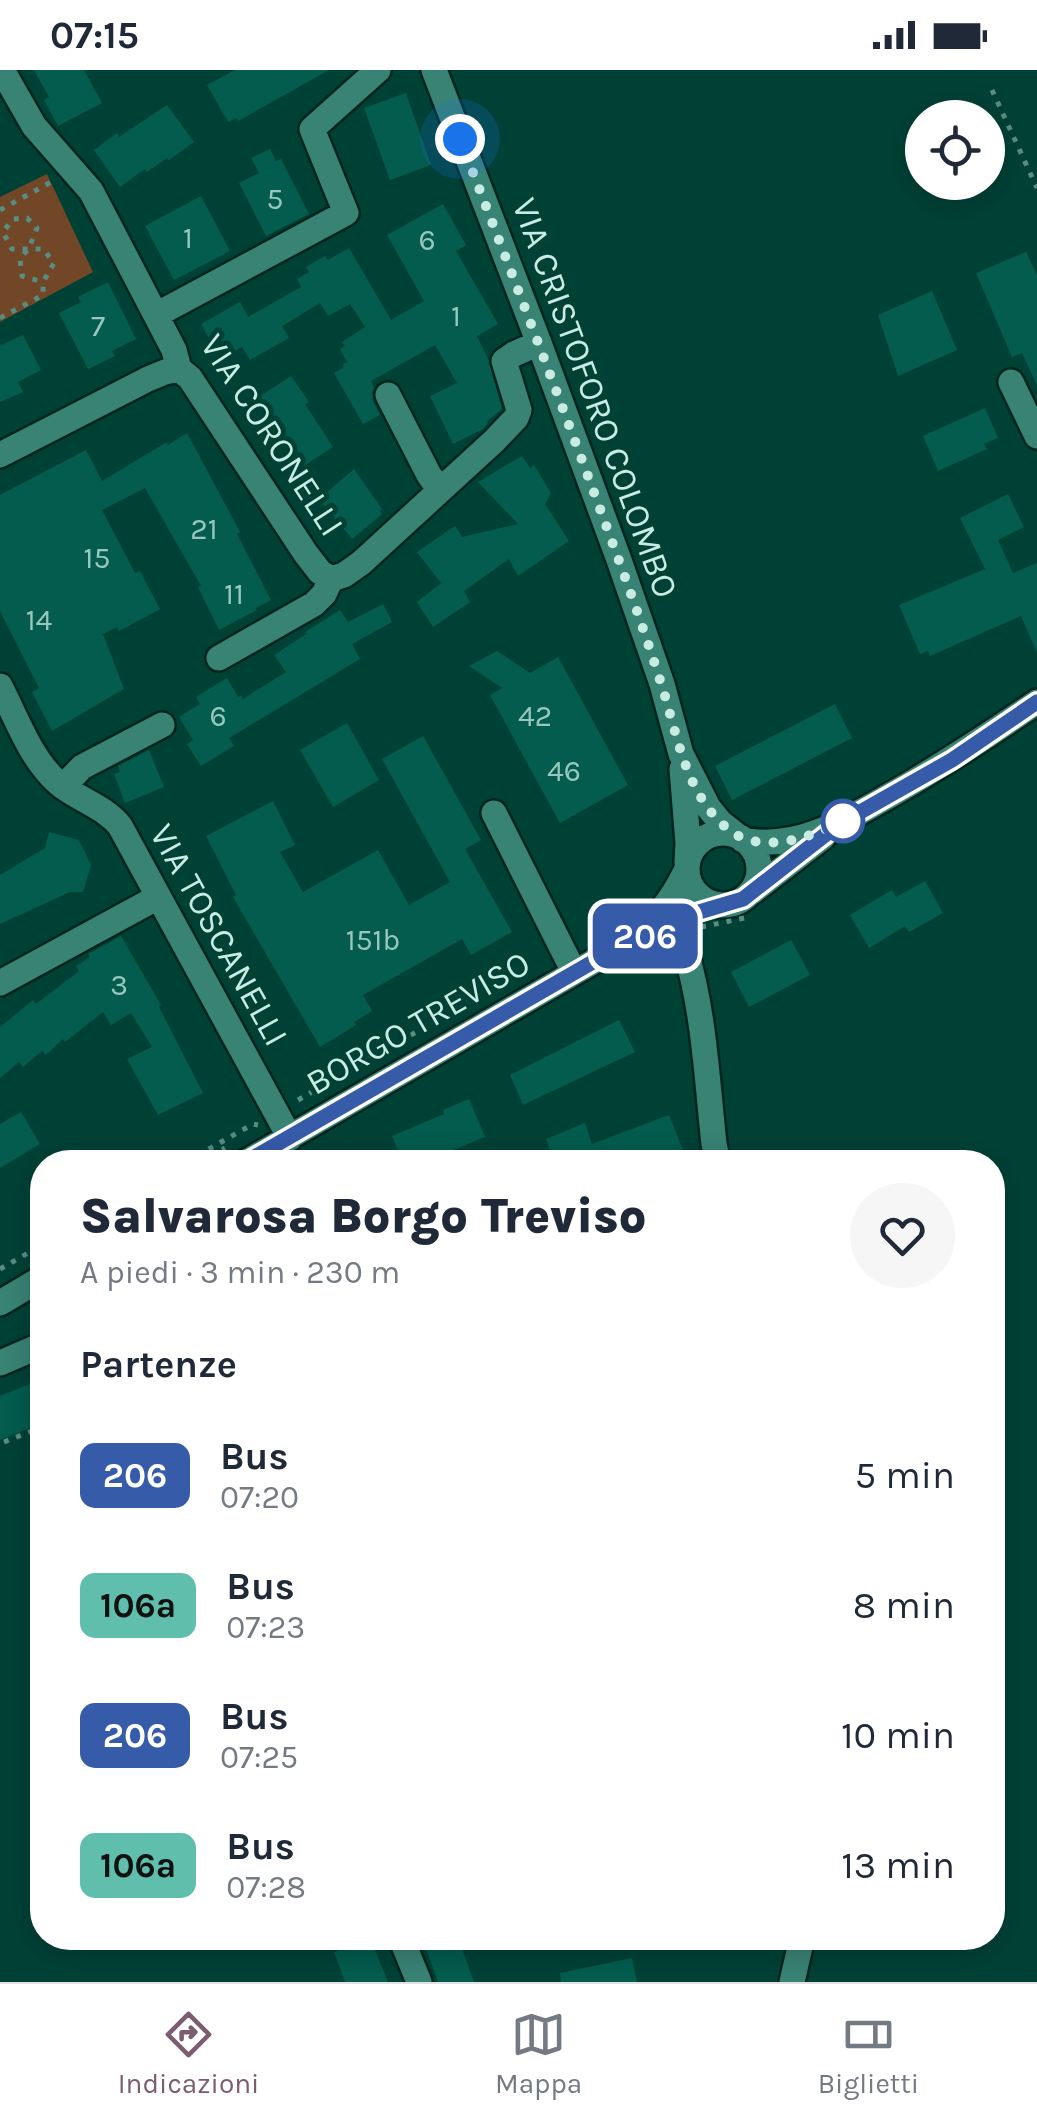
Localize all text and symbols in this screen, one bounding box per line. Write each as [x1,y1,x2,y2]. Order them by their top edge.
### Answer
text: 07:15 [50,13,139,58]
map controls [905,100,1005,200]
button: locate [905,100,1005,200]
your location [435,114,485,164]
house number: 5 [267,181,283,217]
street label: VIA CRISTOFORO COLOMBO [504,193,686,603]
house number: 1 [183,220,193,256]
house number: 6 [418,222,436,258]
house number: 1 [451,298,461,334]
house number: 7 [91,308,105,344]
street label: VIA CORONELLI [192,326,352,544]
house number: 21 [190,511,218,547]
house number: 15 [84,540,110,576]
house number: 11 [224,576,244,612]
house number: 14 [26,602,53,638]
house number: 6 [209,698,227,734]
house number: 42 [518,698,552,734]
house number: 46 [547,753,581,789]
unlabelled marker [822,800,864,842]
street label: VIA TOSCANELLI [141,817,297,1053]
line badge: 206 [588,904,702,968]
text: 206 [613,916,677,957]
house number: 151b [346,922,400,958]
street label: BORGO TREVISO [299,942,537,1104]
house number: 3 [110,967,128,1003]
button: heart [850,1183,955,1288]
text: Salvarosa Borgo Treviso [80,1188,647,1244]
text: A piedi · 3 min · 230 m [80,1254,400,1291]
text: Partenze [80,1342,237,1387]
text: Bus [220,1434,289,1479]
text: 5 min [855,1453,955,1498]
text: 206 [103,1455,167,1496]
text: 07:20 [220,1479,299,1516]
text: Bus [226,1564,295,1609]
text: 8 min [853,1583,955,1628]
text: 106a [100,1585,176,1626]
text: 07:23 [226,1609,305,1646]
text: Bus [220,1694,289,1739]
text: 10 min [841,1713,955,1758]
text: 206 [103,1715,167,1756]
text: 07:25 [220,1739,298,1776]
text: Bus [226,1824,295,1869]
text: 13 min [841,1843,955,1888]
text: 106a [100,1845,176,1886]
text: 07:28 [226,1869,306,1906]
tab: Indicazioni [118,2007,259,2100]
tab: Mappa [495,2007,582,2100]
tab: Biglietti [818,2007,919,2100]

